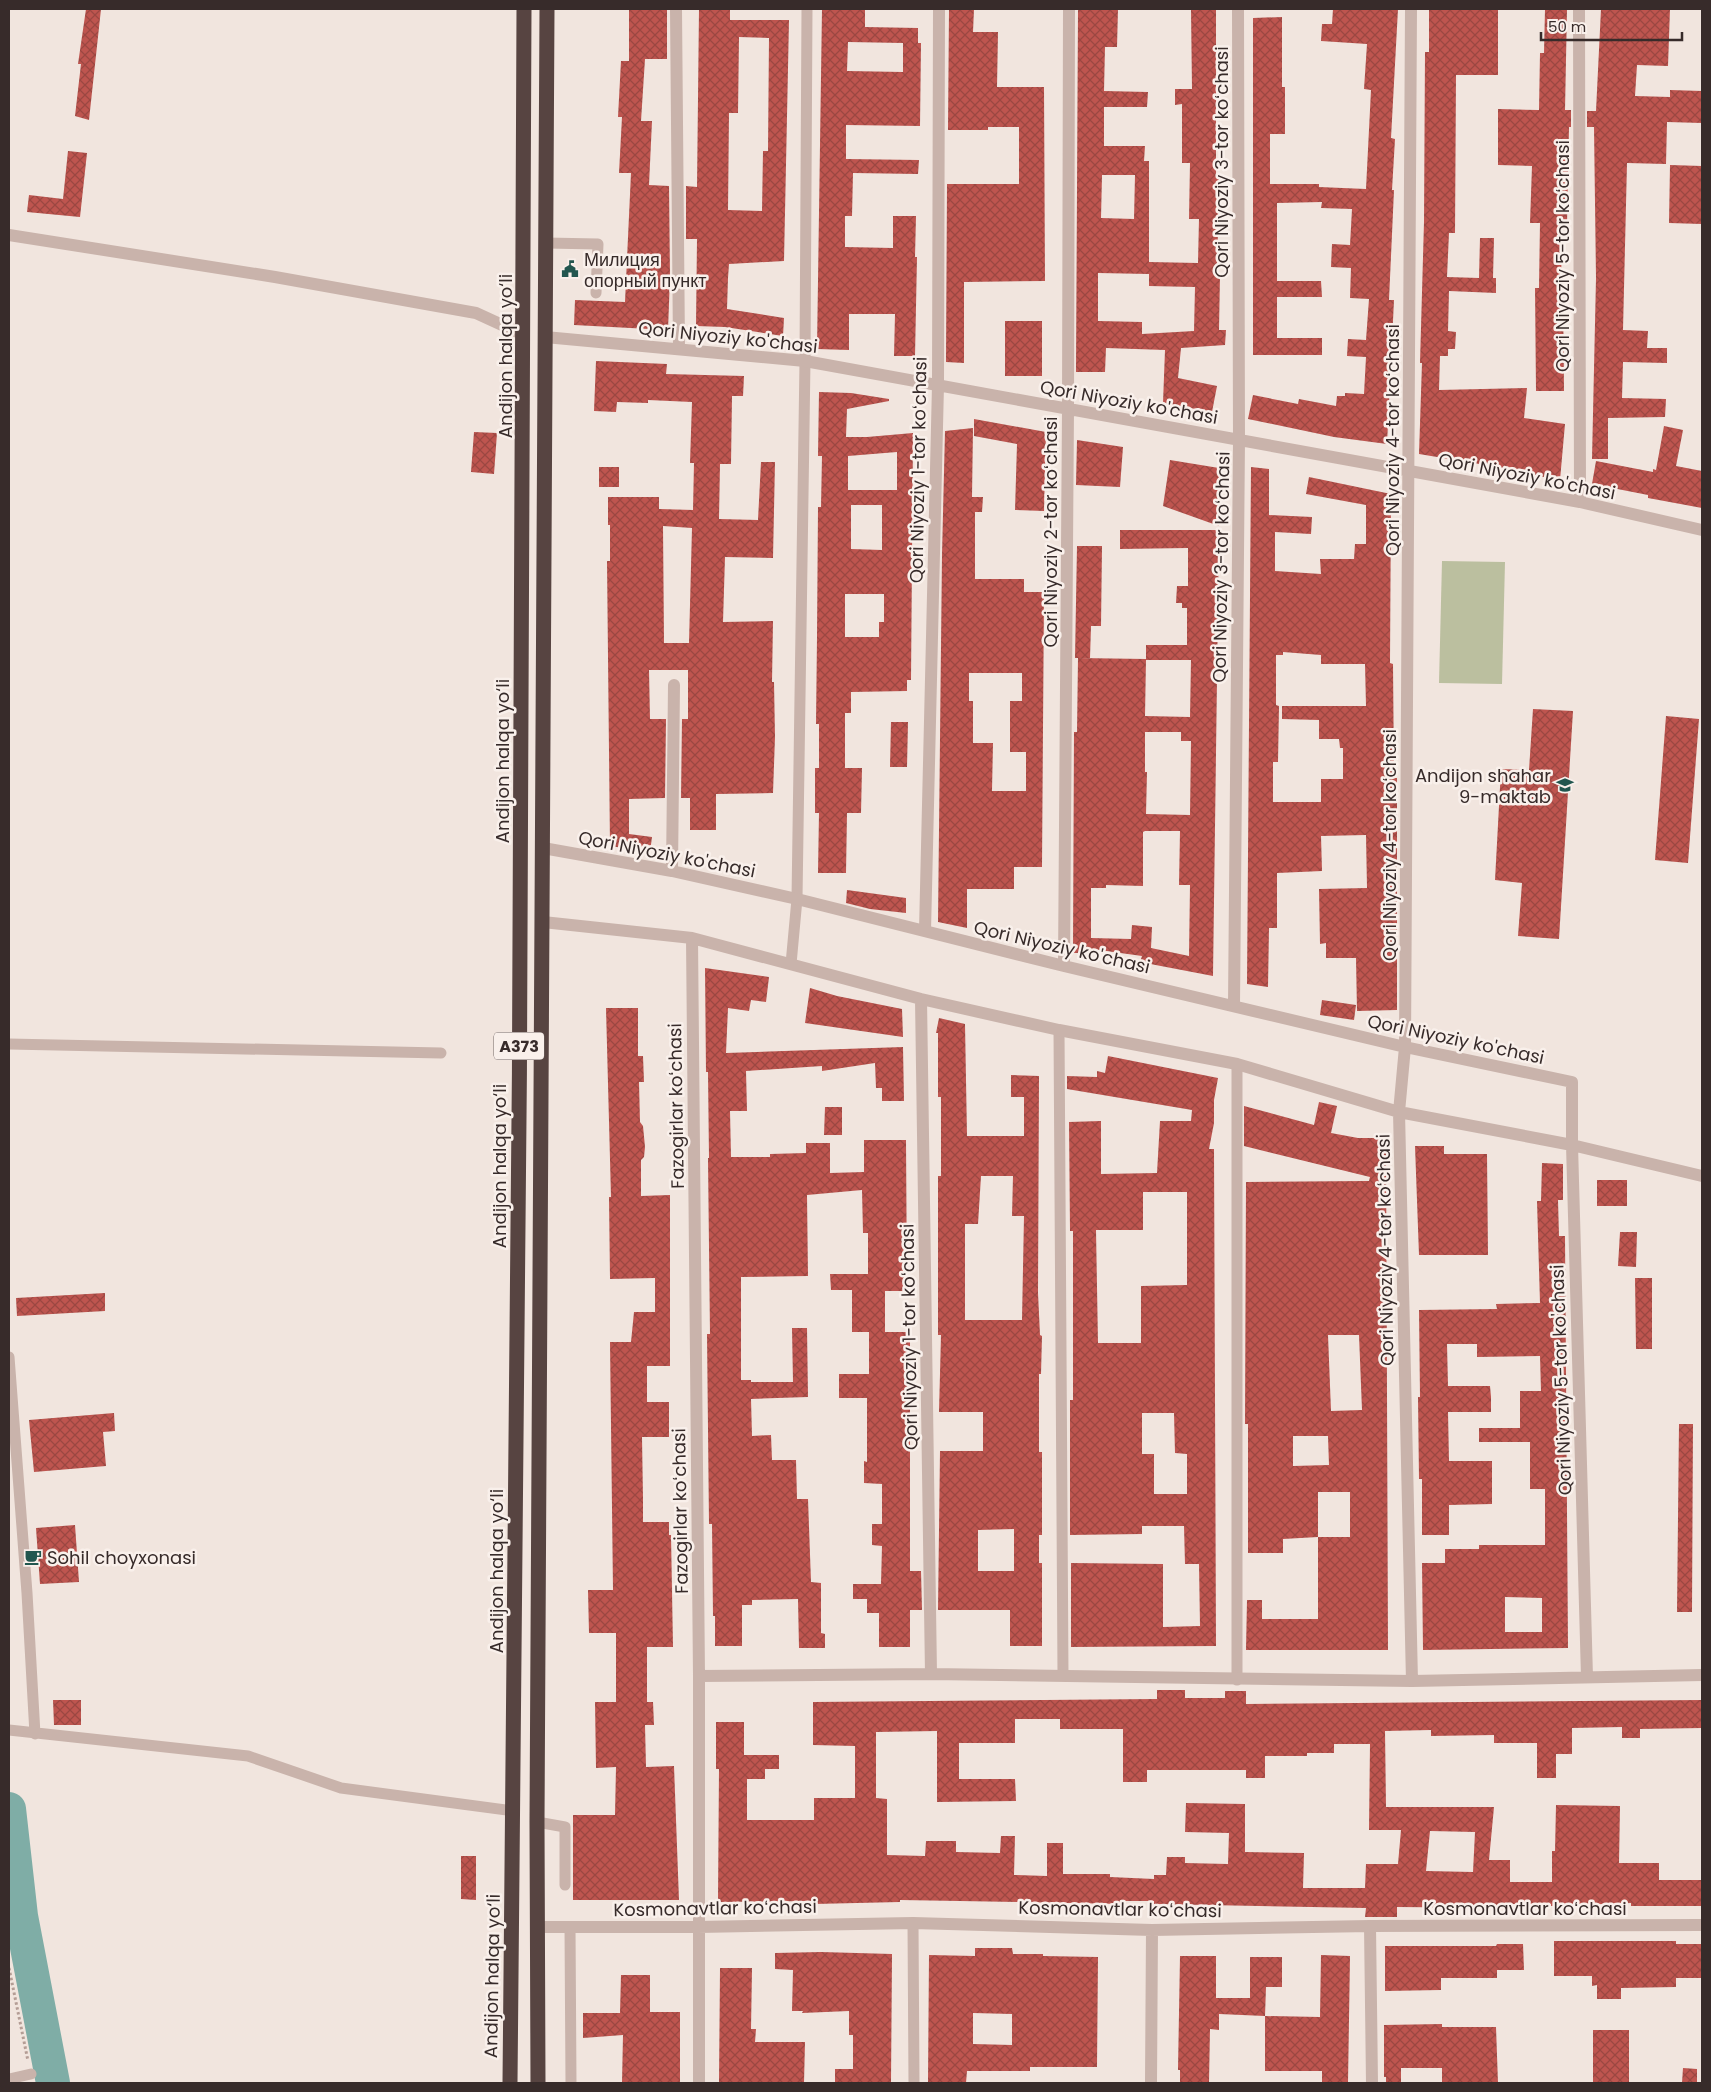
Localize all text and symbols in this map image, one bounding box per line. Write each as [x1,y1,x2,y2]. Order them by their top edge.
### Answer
scale bar [1541,10,1682,42]
text: 50 m [1548,16,1586,37]
street label: Qori Niyoziy 3-tor koʻchasi [1209,46,1234,278]
street label: Qori Niyoziy 5-tor koʻchasi [1550,140,1575,372]
place label: Милиция опорный пункт [584,247,707,293]
public building icon: Милиция опорный пункт [560,259,580,279]
street label: Andijon halqa yo‘li [493,274,518,438]
street label: Qori Niyoziy ko'chasi [637,315,819,359]
street label: Qori Niyoziy 4-tor koʻchasi [1380,324,1405,556]
street label: Qori Niyoziy 1-tor koʻchasi [904,357,932,583]
street label: Qori Niyoziy ko'chasi [1038,374,1220,430]
street label: Qori Niyoziy 2-tor koʻchasi [1038,416,1063,648]
street label: Qori Niyoziy ko'chasi [1436,447,1618,505]
street label: Qori Niyoziy 3-tor koʻchasi [1206,451,1236,683]
street label: Andijon halqa yo‘li [490,679,515,843]
street label: Qori Niyoziy 4-tor koʻchasi [1377,729,1402,961]
place label: Andijon shahar 9-maktab [1415,763,1551,809]
school or university icon: Andijon shahar 9-maktab [1555,775,1575,795]
street label: Qori Niyoziy ko'chasi [576,825,758,883]
street label: Qori Niyoziy ko'chasi [971,915,1153,979]
street label: Qori Niyoziy ko'chasi [1365,1008,1547,1070]
street label: Fazogirlar koʻchasi [662,1023,690,1189]
road number: A373 [494,1032,544,1060]
street label: Andijon halqa yo‘li [487,1084,512,1248]
street label: Qori Niyoziy 4-tor koʻchasi [1370,1134,1400,1366]
street label: Qori Niyoziy 1-tor koʻchasi [895,1224,923,1450]
street label: Qori Niyoziy 5-tor ko'chasi [1544,1264,1578,1496]
street label: Fazogirlar koʻchasi [666,1428,694,1594]
street label: Andijon halqa yo‘li [484,1489,509,1653]
place label: Sohil choyxonasi [47,1545,196,1570]
cafe icon: Sohil choyxonasi [23,1547,43,1567]
street label: Andijon halqa yo‘li [478,1894,506,2058]
street label: Kosmonavtlar koʻchasi [613,1894,817,1922]
street label: Kosmonavtlar koʻchasi [1018,1895,1222,1923]
street label: Kosmonavtlar koʻchasi [1423,1896,1627,1921]

